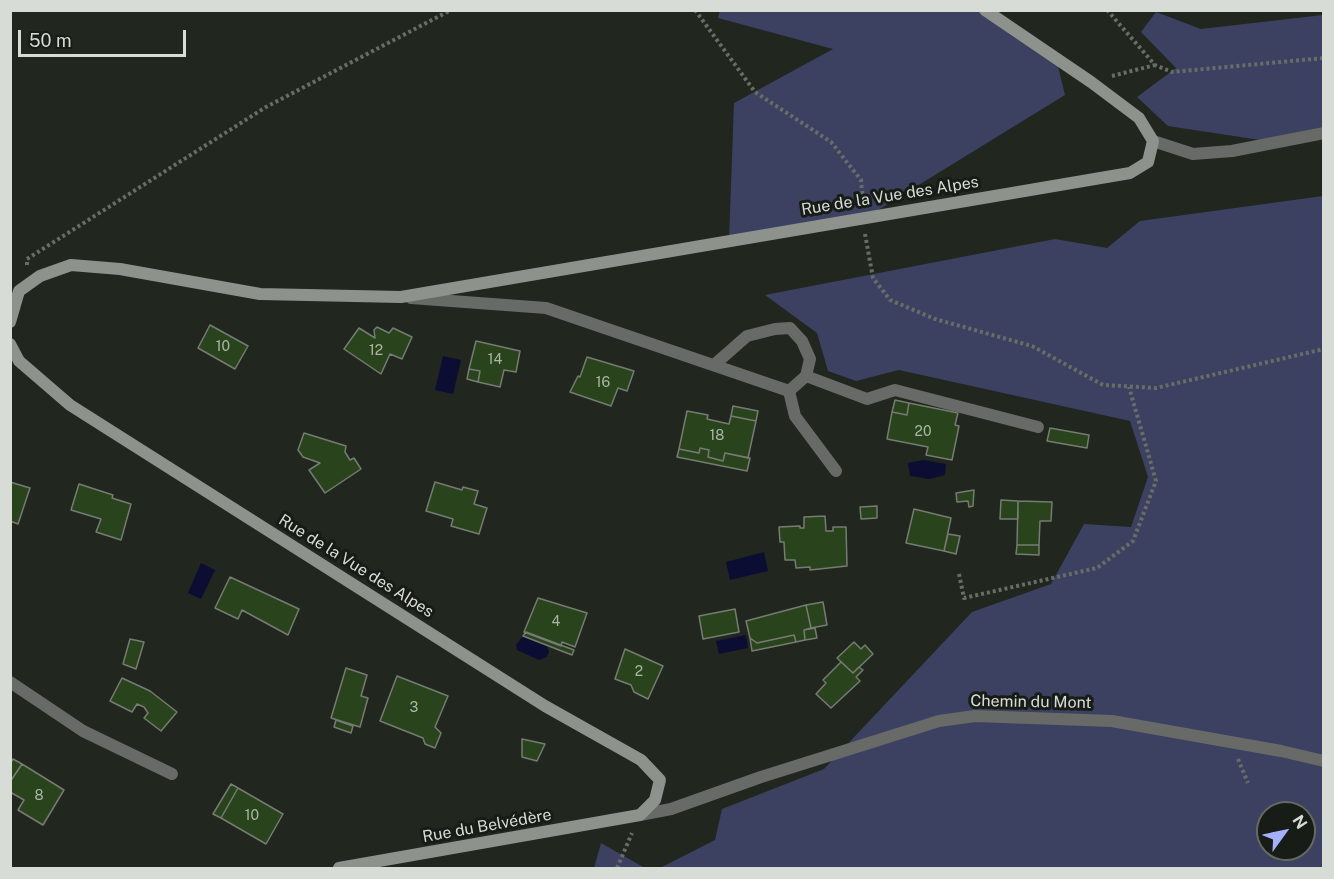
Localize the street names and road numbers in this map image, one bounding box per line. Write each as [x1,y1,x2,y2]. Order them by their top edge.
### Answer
street label: Rue de la Vue des Alpes [800,172,980,220]
street label: Rue de la Vue des Alpes [275,510,437,622]
street label: Chemin du Mont [970,691,1092,713]
street label: Rue du Belvédère [421,805,553,847]

